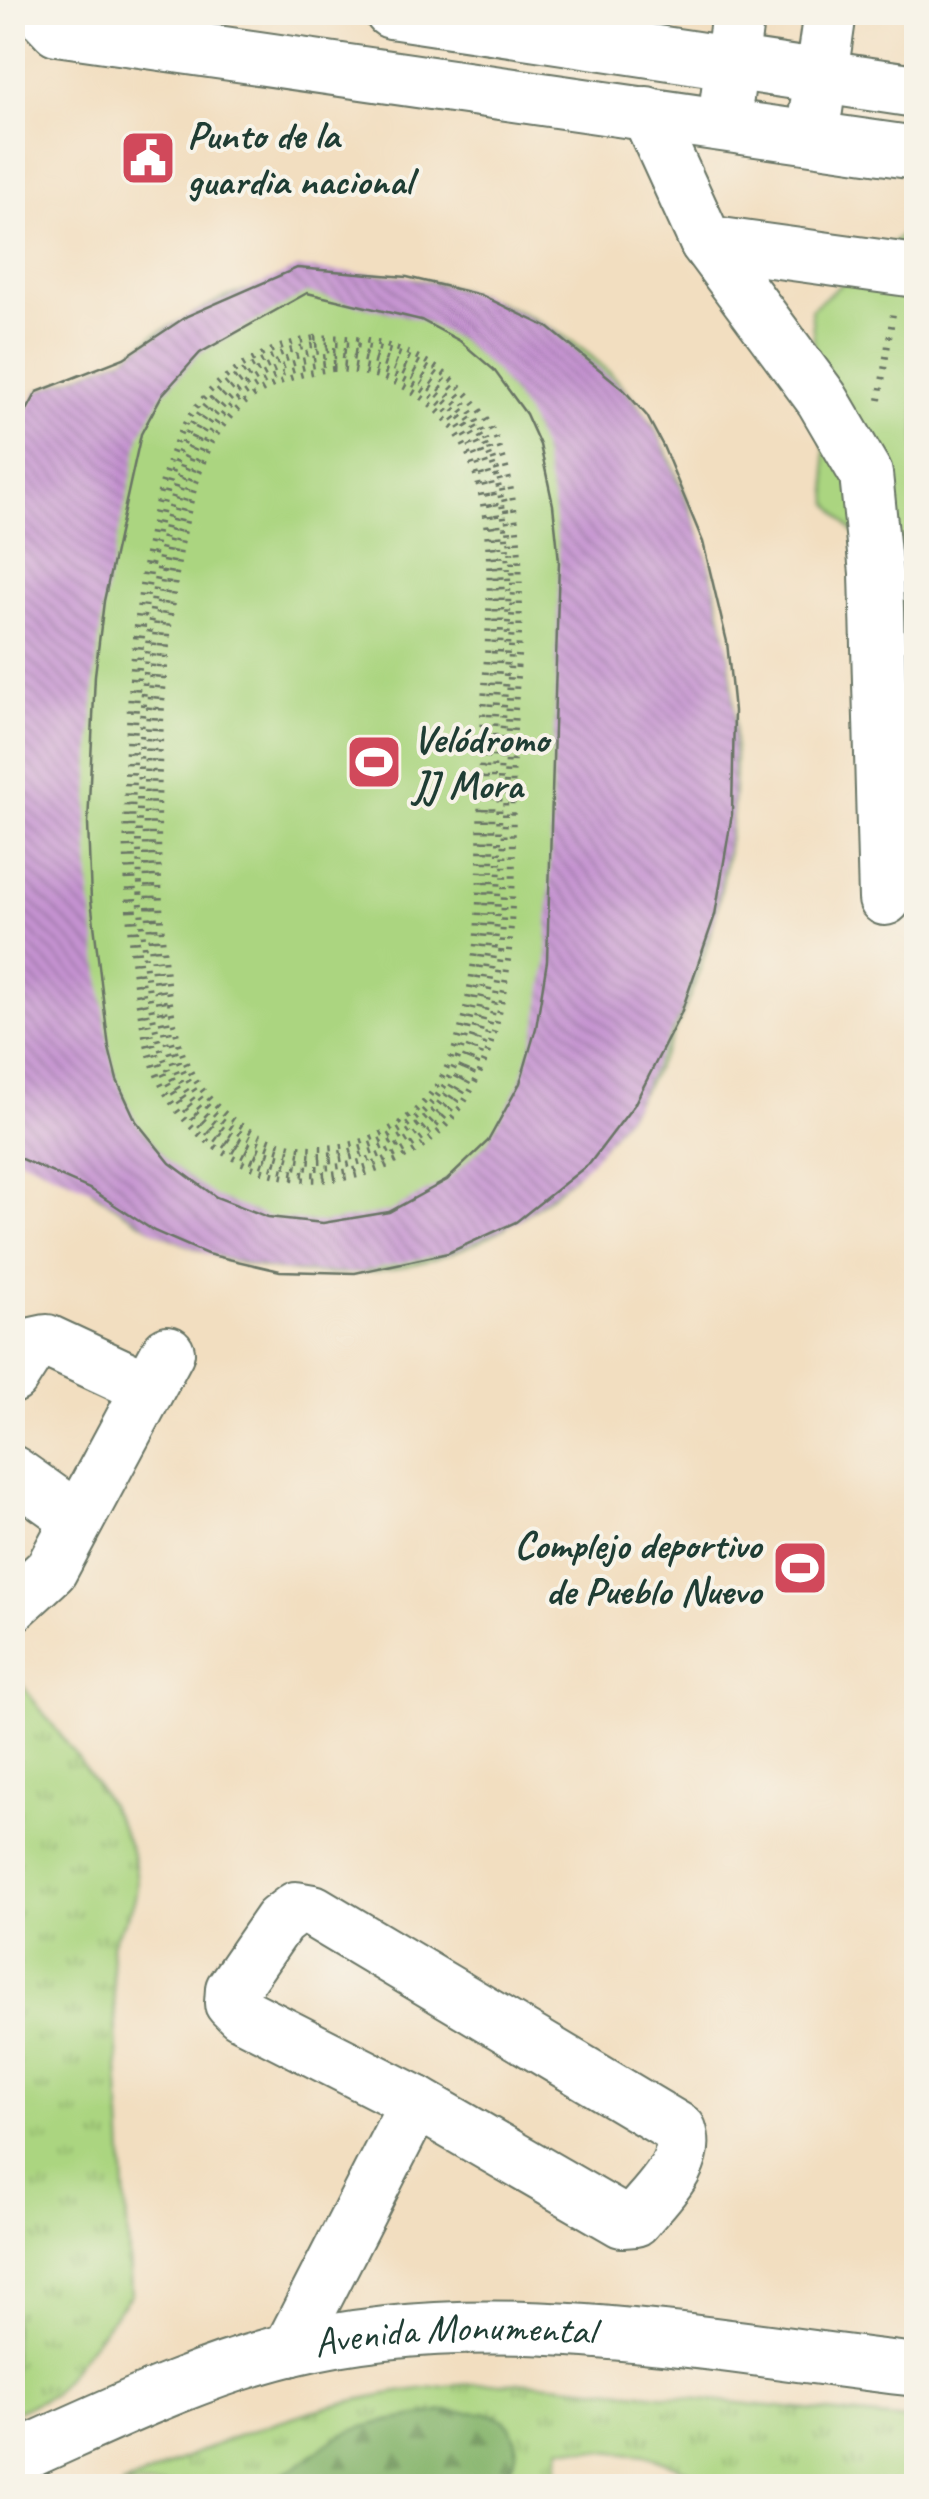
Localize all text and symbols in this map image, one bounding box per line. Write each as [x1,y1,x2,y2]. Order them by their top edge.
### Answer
place label: Punto de la guardia nacional [187,110,420,206]
public building icon: Punto de la guardia nacional [118,128,178,188]
place label: Velódromo JJ Mora [410,714,552,810]
sports icon: Velódromo JJ Mora [344,732,404,792]
place label: Complejo deportivo de Pueblo Nuevo [514,1520,764,1616]
sports icon: Complejo deportivo de Pueblo Nuevo [770,1538,830,1598]
street label: Avenida Monumental [309,2302,603,2369]

